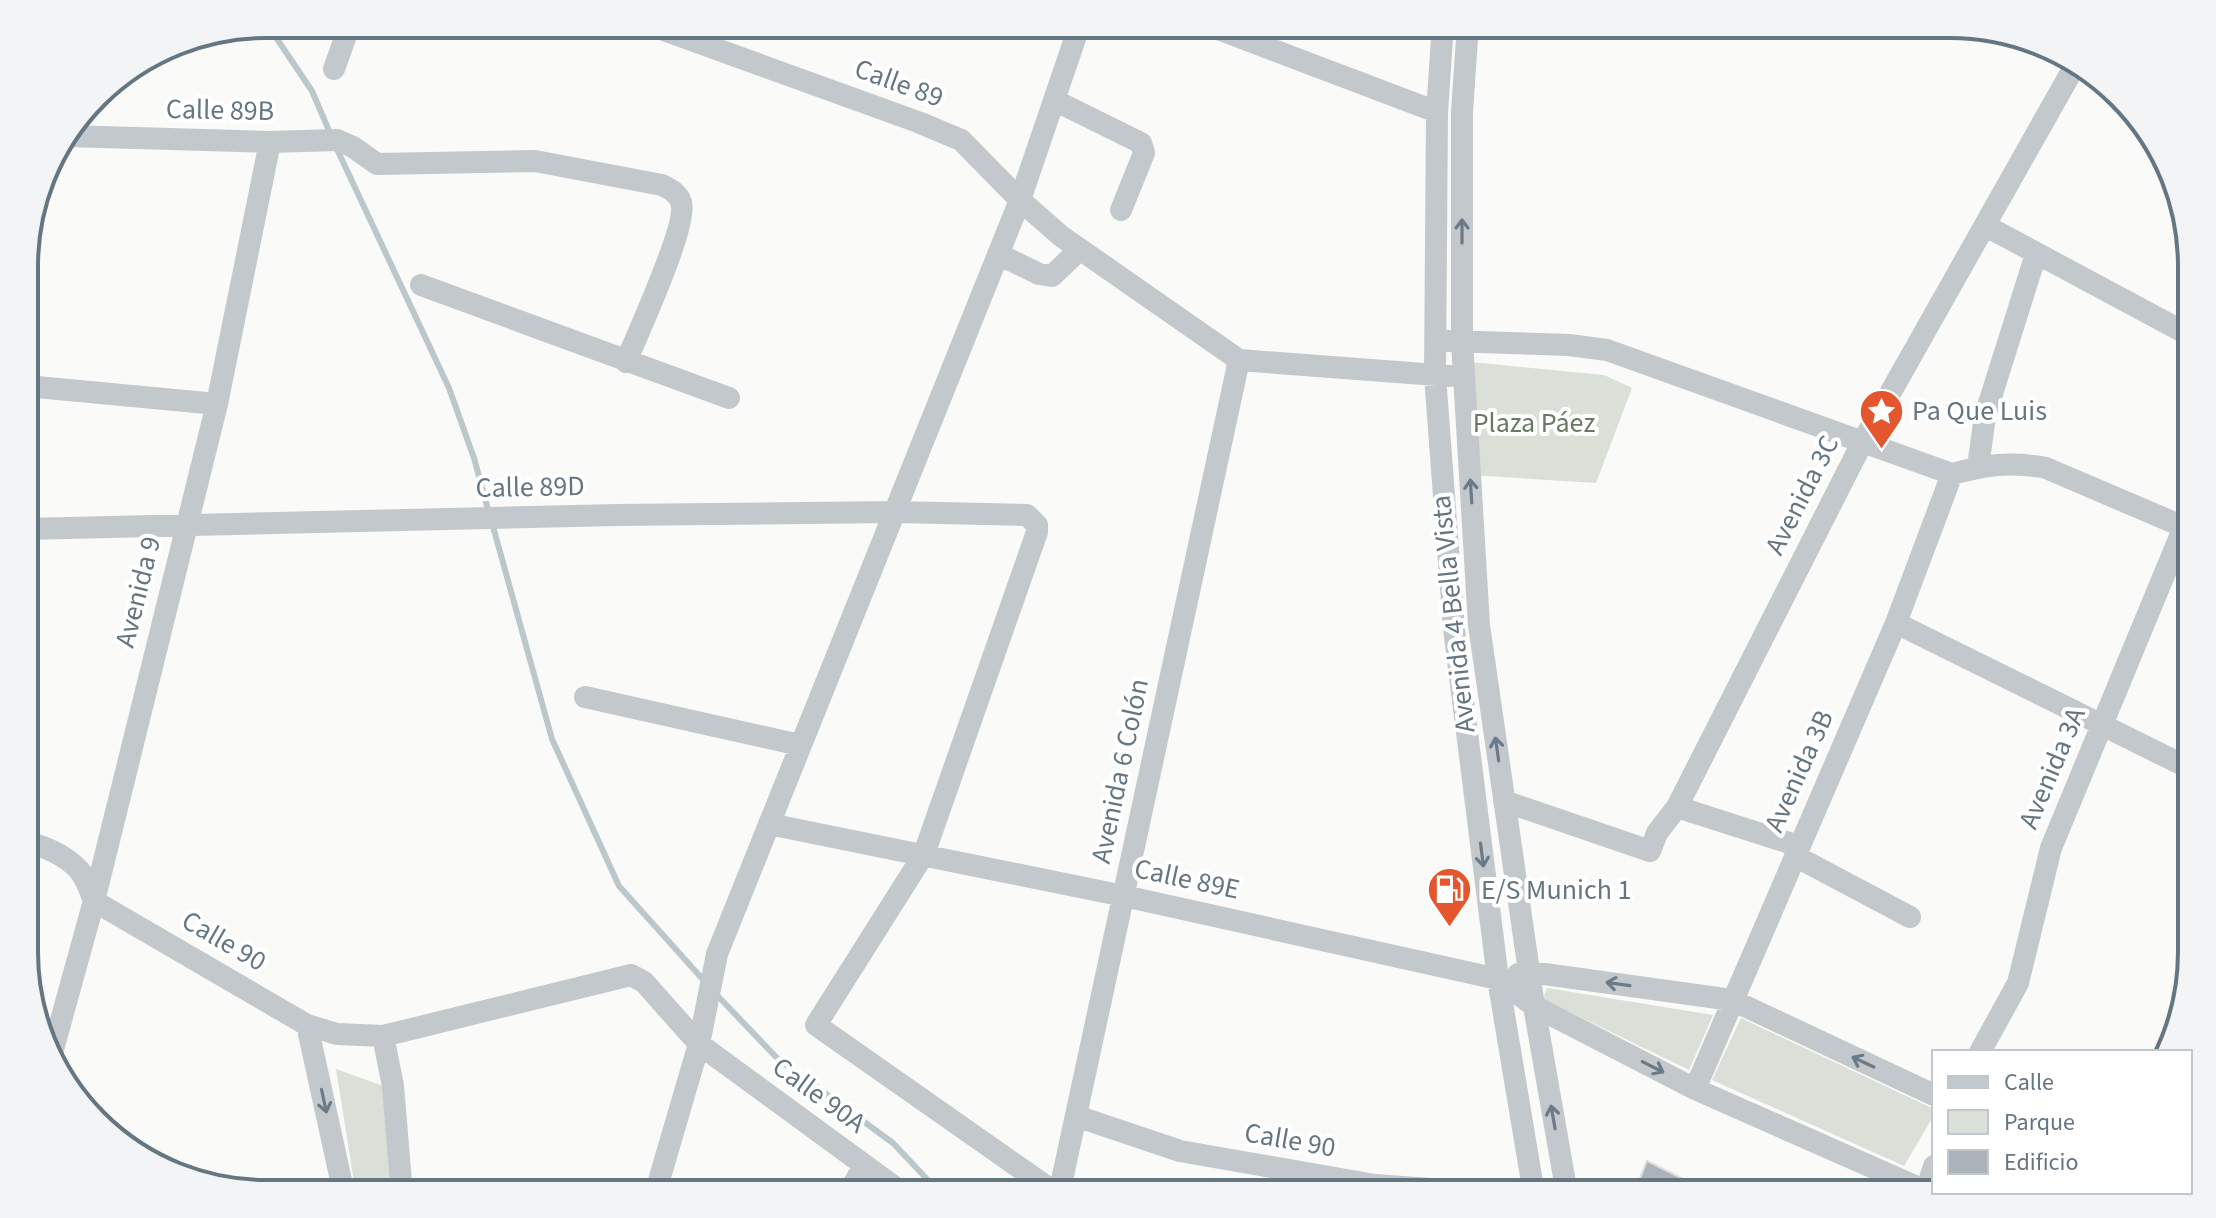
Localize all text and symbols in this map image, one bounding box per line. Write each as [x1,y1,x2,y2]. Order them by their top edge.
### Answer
street label: Calle 89 [849,49,949,117]
street label: Calle 89B [166,89,274,131]
one-way arrow [1454,218,1470,245]
place icon: Pa Que Luis [1857,387,1905,450]
place label: Pa Que Luis [1912,391,2047,431]
park label: Plaza Páez [1473,403,1595,443]
street label: Avenida 3C [1755,428,1849,562]
street label: Calle 89D [475,466,585,508]
one-way arrow [1463,478,1478,505]
street label: Avenida 4 Bella Vista [1421,493,1485,735]
street label: Avenida 9 [105,532,171,652]
street label: Avenida 6 Colón [1081,675,1159,867]
street label: Avenida 3A [2008,700,2096,835]
street label: Avenida 3B [1754,704,1844,838]
one-way arrow [1489,737,1504,762]
one-way arrow [1475,842,1490,867]
street label: Calle 89E [1131,848,1243,910]
fuel station icon: E/S Munich 1 [1426,866,1474,929]
place label: E/S Munich 1 [1481,870,1631,910]
street label: Calle 90 [174,901,274,981]
one-way arrow [1606,976,1632,991]
street label: Calle 90A [764,1047,875,1143]
legend [1932,1050,2192,1194]
one-way arrow [1852,1054,1876,1069]
one-way arrow [1640,1060,1664,1076]
text: Calle [2004,1065,2054,1100]
one-way arrow [317,1088,332,1113]
one-way arrow [1545,1105,1560,1130]
text: Parque [2004,1105,2075,1140]
street label: Calle 90 [1241,1112,1339,1168]
text: Edificio [2004,1145,2078,1180]

